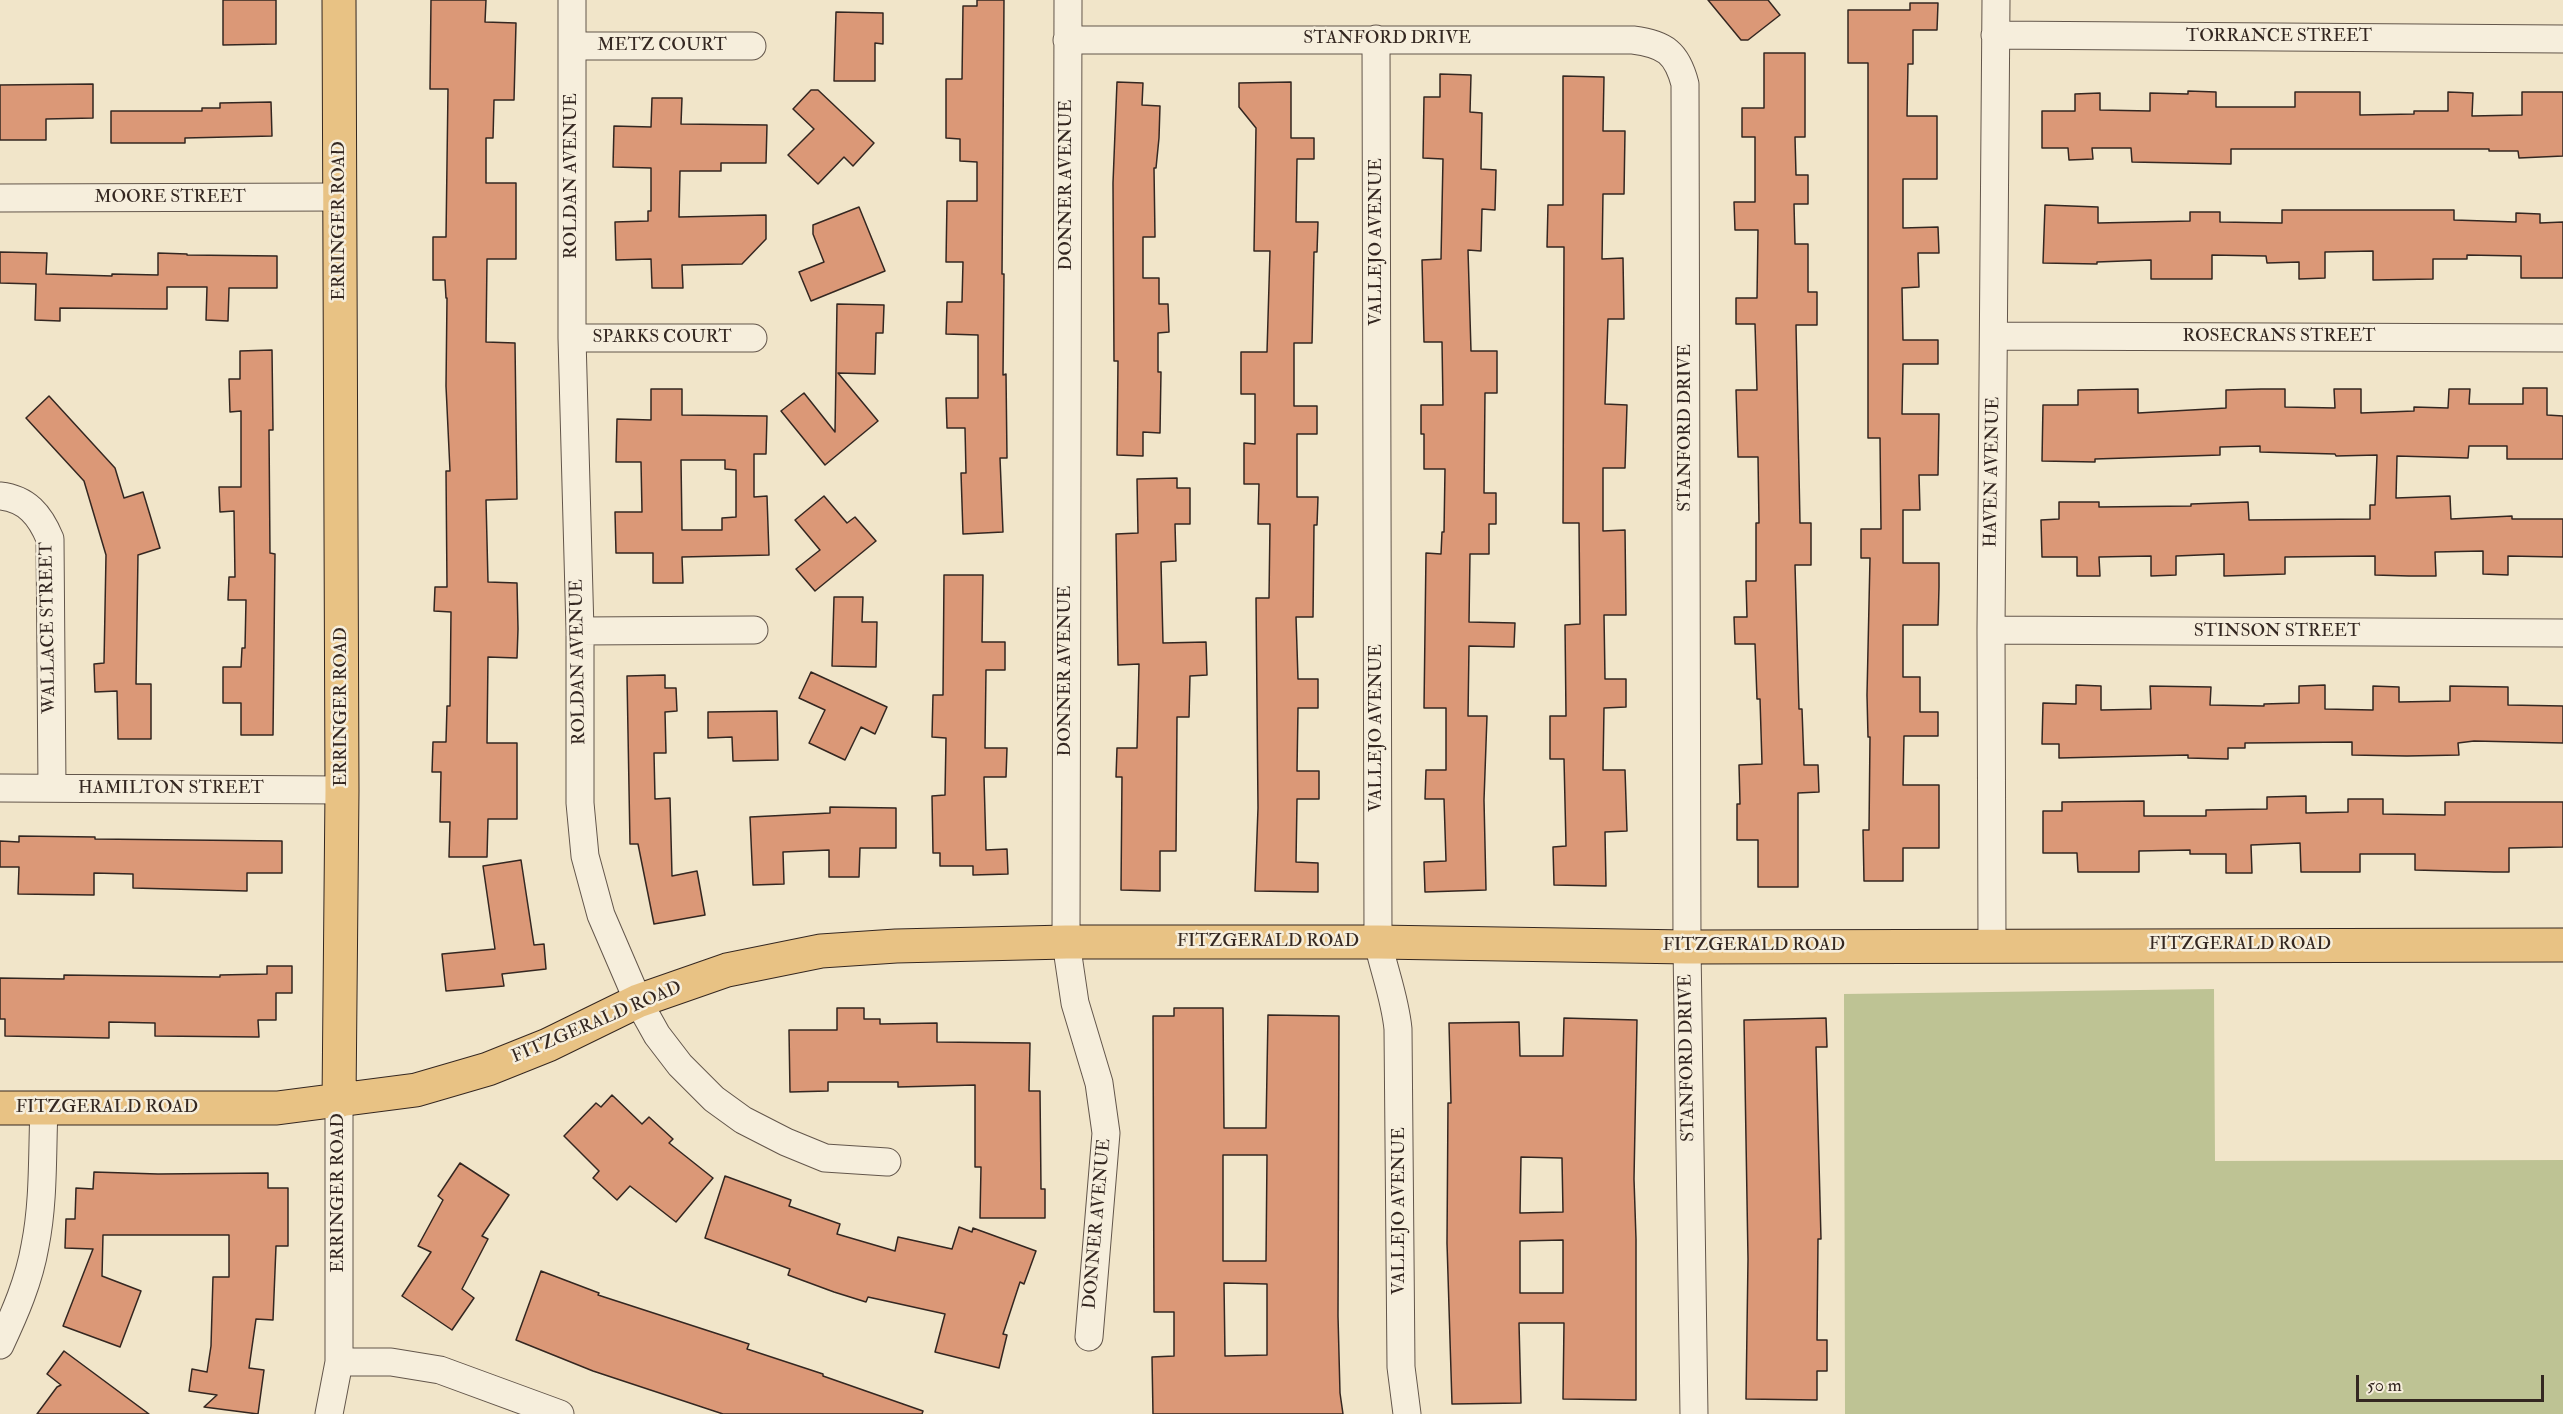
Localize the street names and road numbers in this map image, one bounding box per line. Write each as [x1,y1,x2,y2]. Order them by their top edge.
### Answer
street label: TORRANCE STREET [2186,26,2372,48]
street label: STANFORD DRIVE [1303,28,1471,50]
street label: METZ COURT [597,35,727,57]
street label: ROLDAN AVENUE [561,93,583,259]
street label: DONNER AVENUE [1056,99,1078,271]
street label: ERRINGER ROAD [329,141,351,301]
street label: VALLEJO AVENUE [1366,158,1388,326]
street label: MOORE STREET [94,187,246,209]
street label: ROSECRANS STREET [2182,326,2376,348]
street label: SPARKS COURT [592,327,732,349]
street label: STANFORD DRIVE [1675,344,1697,512]
street label: HAVEN AVENUE [1981,396,2005,548]
street label: WALLACE STREET [37,542,61,714]
street label: ROLDAN AVENUE [567,579,591,745]
street label: DONNER AVENUE [1055,585,1077,757]
street label: STINSON STREET [2194,621,2360,643]
street label: ERRINGER ROAD [331,627,353,787]
street label: VALLEJO AVENUE [1366,644,1388,812]
street label: HAMILTON STREET [78,778,264,800]
street label: FITZGERALD ROAD [1177,931,1359,953]
street label: FITZGERALD ROAD [2149,934,2331,956]
street label: FITZGERALD ROAD [1663,935,1845,957]
street label: STANFORD DRIVE [1676,974,1700,1142]
street label: FITZGERALD ROAD [509,977,685,1069]
street label: FITZGERALD ROAD [16,1097,198,1119]
street label: ERRINGER ROAD [328,1113,350,1273]
street label: VALLEJO AVENUE [1389,1127,1411,1295]
street label: DONNER AVENUE [1080,1138,1116,1310]

